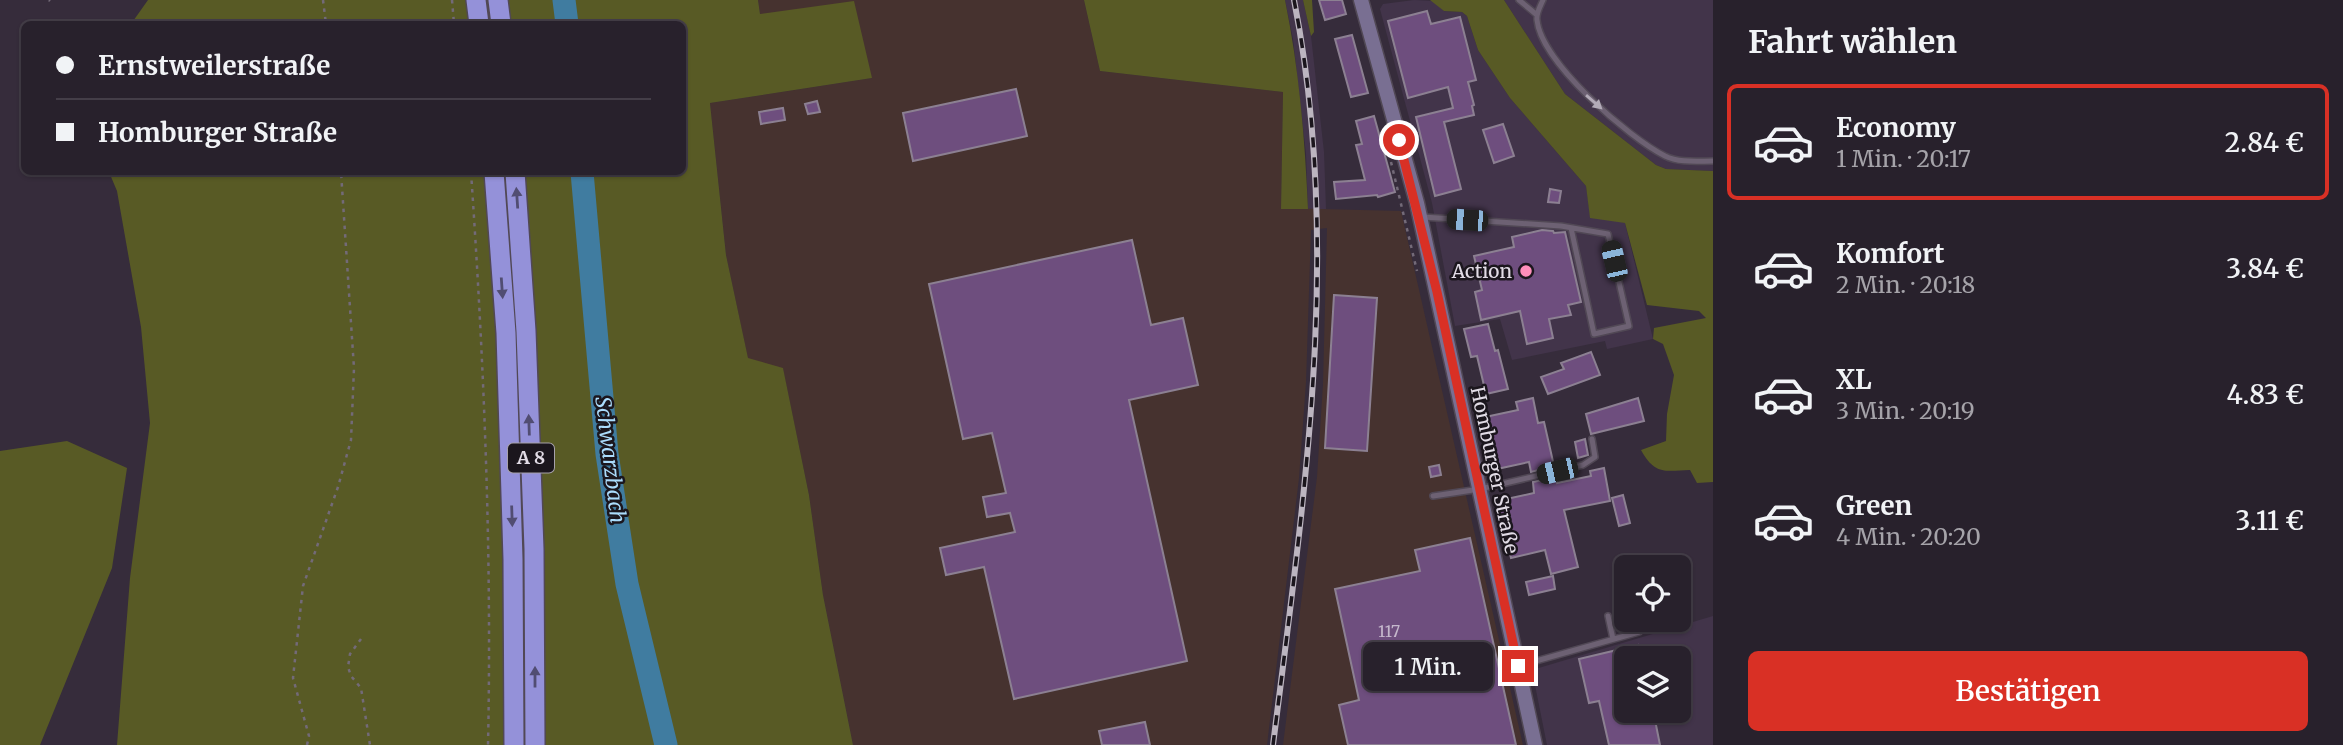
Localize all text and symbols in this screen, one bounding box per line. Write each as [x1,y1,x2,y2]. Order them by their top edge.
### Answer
text: Fahrt wählen [1748,22,1957,62]
text: Ernstweilerstraße [98,49,330,82]
one-way arrow [1585,94,1603,110]
icon: car [1752,111,1815,174]
text: Economy [1836,111,1956,144]
text: Homburger Straße [98,116,337,149]
route start [1383,124,1415,156]
text: 2.84 € [2225,126,2304,159]
text: 1 Min. · 20:17 [1836,144,1971,173]
one-way arrow [511,187,522,209]
car [1446,208,1489,232]
icon: car [1752,237,1815,300]
text: Komfort [1836,237,1945,270]
car [1600,238,1629,284]
text: 3.84 € [2226,252,2304,285]
place label: Action [1451,259,1512,283]
marker: Action [1518,263,1534,279]
text: 2 Min. · 20:18 [1836,270,1975,299]
one-way arrow [497,278,508,300]
icon: car [1752,363,1815,426]
text: XL [1836,363,1872,396]
text: 4.83 € [2227,378,2304,411]
street label: Homburger Straße [1466,384,1524,556]
water label: Schwarzbach [589,395,632,525]
text: 3 Min. · 20:19 [1836,396,1975,425]
one-way arrow [524,414,535,436]
road number: A 8 [508,444,554,472]
car [1535,456,1580,486]
icon: car [1752,489,1815,552]
text: Green [1836,489,1912,522]
text: 3.11 € [2236,504,2304,537]
one-way arrow [506,505,517,527]
text: 4 Min. · 20:20 [1836,522,1981,551]
map controls [1614,555,1691,723]
button: locate [1614,555,1691,632]
house number: 117 [1378,621,1400,641]
callout: 1 Min. [1364,642,1494,690]
button: layers [1614,646,1691,723]
route end [1502,650,1534,682]
button: Bestätigen [1748,651,2308,731]
text: 1 Min. [1394,652,1462,681]
one-way arrow [529,666,541,688]

